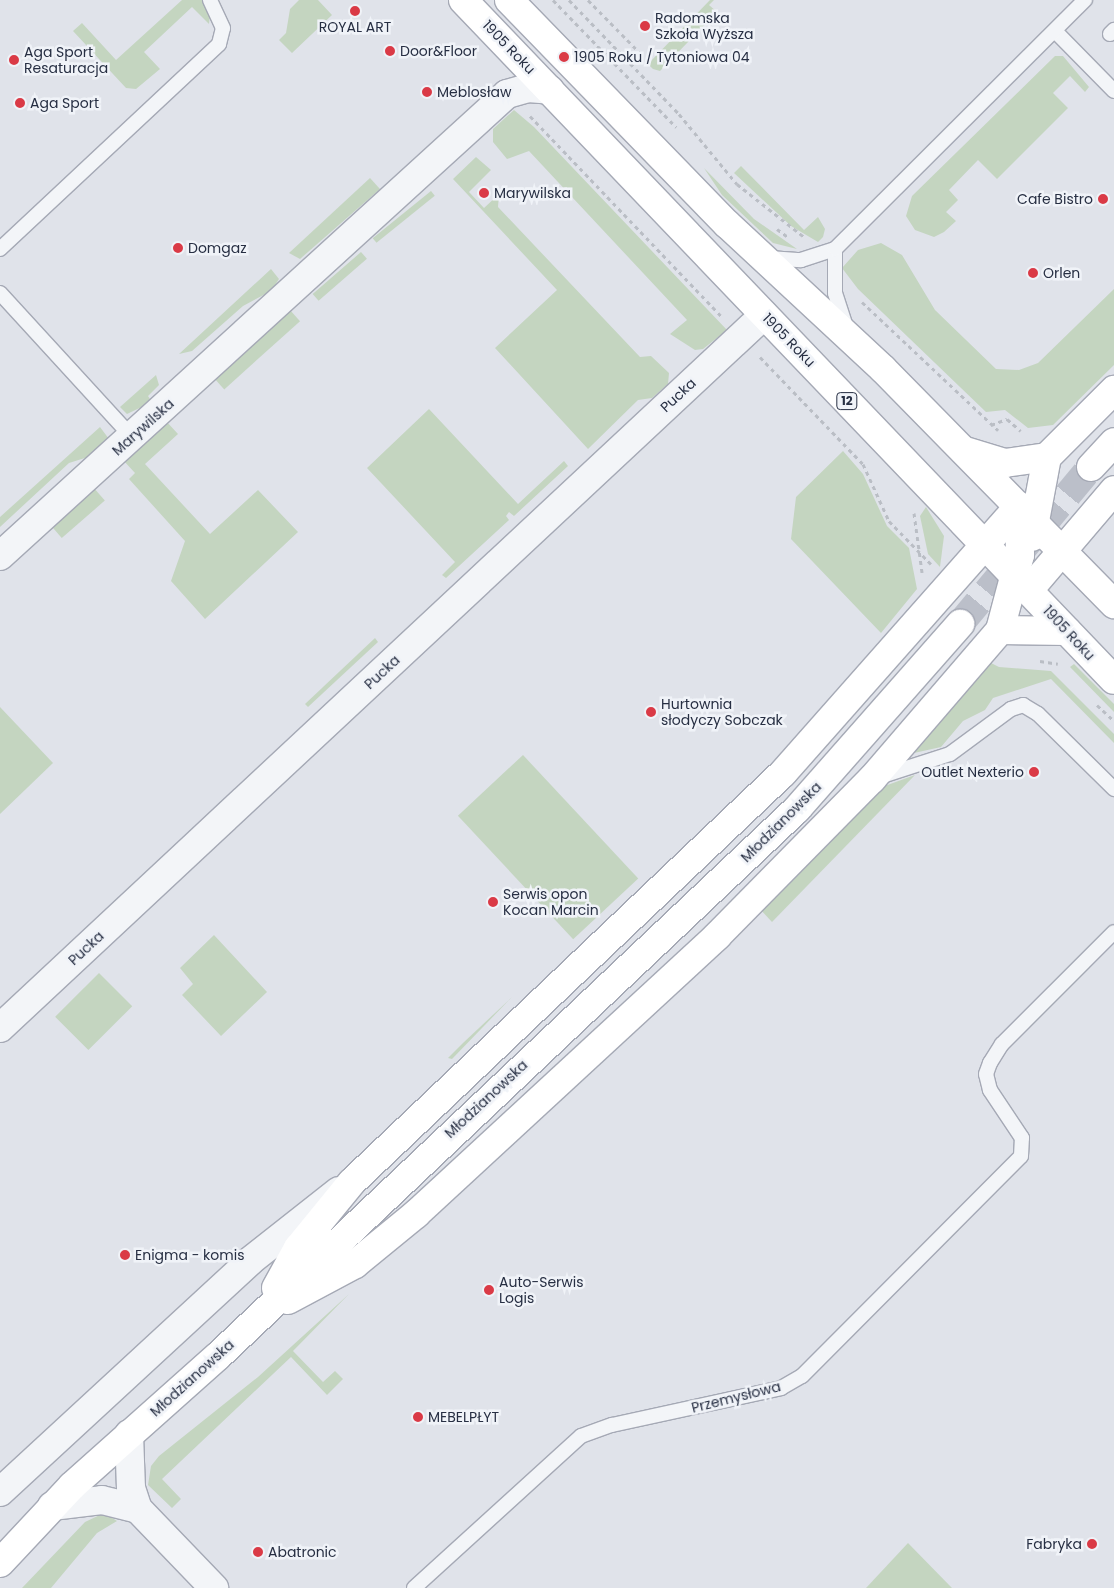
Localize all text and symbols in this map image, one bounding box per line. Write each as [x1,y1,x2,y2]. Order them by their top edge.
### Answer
marker: ROYAL ART [349,5,361,17]
place label: Radomska Szkoła Wyższa [655,10,754,42]
street label: 1905 Roku [479,17,539,77]
place label: ROYAL ART [319,19,391,35]
marker: Radomska Szkoła Wyższa [639,20,651,32]
place label: Door&Floor [400,43,477,59]
place label: Aga Sport Resaturacja [24,44,108,76]
marker: Door&Floor [384,45,396,57]
place label: 1905 Roku / Tytoniowa 04 [574,49,750,65]
marker: 1905 Roku / Tytoniowa 04 [558,51,570,63]
marker: Aga Sport Resaturacja [8,54,20,66]
place label: Meblosław [437,84,511,100]
marker: Meblosław [421,86,433,98]
place label: Aga Sport [30,95,99,111]
marker: Aga Sport [14,97,26,109]
place label: Marywilska [494,185,571,201]
marker: Marywilska [478,187,490,199]
place label: Cafe Bistro [1017,191,1093,207]
marker: Cafe Bistro [1097,193,1109,205]
place label: Domgaz [188,240,247,256]
marker: Domgaz [172,242,184,254]
place label: Orlen [1043,265,1080,281]
marker: Orlen [1027,267,1039,279]
street label: 1905 Roku [759,310,819,370]
street label: Pucka [657,374,699,416]
road number: 12 [836,392,858,411]
street label: Marywilska [109,395,177,459]
street label: 1905 Roku [1040,602,1098,664]
street label: Pucka [361,651,403,693]
place label: Hurtownia słodyczy Sobczak [661,696,783,729]
marker: Hurtownia słodyczy Sobczak [645,706,657,718]
place label: Outlet Nexterio [921,764,1024,780]
marker: Outlet Nexterio [1028,766,1040,778]
street label: Młodzianowska [737,778,825,866]
place label: Serwis opon Kocan Marcin [503,886,599,919]
marker: Serwis opon Kocan Marcin [487,896,499,908]
street label: Pucka [65,927,107,969]
street label: Młodzianowska [441,1056,531,1142]
place label: Enigma - komis [135,1247,244,1263]
marker: Enigma - komis [119,1249,131,1261]
place label: Auto-Serwis Logis [499,1274,584,1306]
marker: Auto-Serwis Logis [483,1284,495,1296]
street label: Młodzianowska [147,1336,237,1420]
street label: Przemysłowa [690,1378,782,1416]
place label: MEBELPŁYT [428,1409,499,1425]
marker: MEBELPŁYT [412,1411,424,1423]
place label: Fabryka [1026,1536,1082,1552]
marker: Fabryka [1086,1538,1098,1550]
place label: Abatronic [268,1544,337,1560]
marker: Abatronic [252,1546,264,1558]

